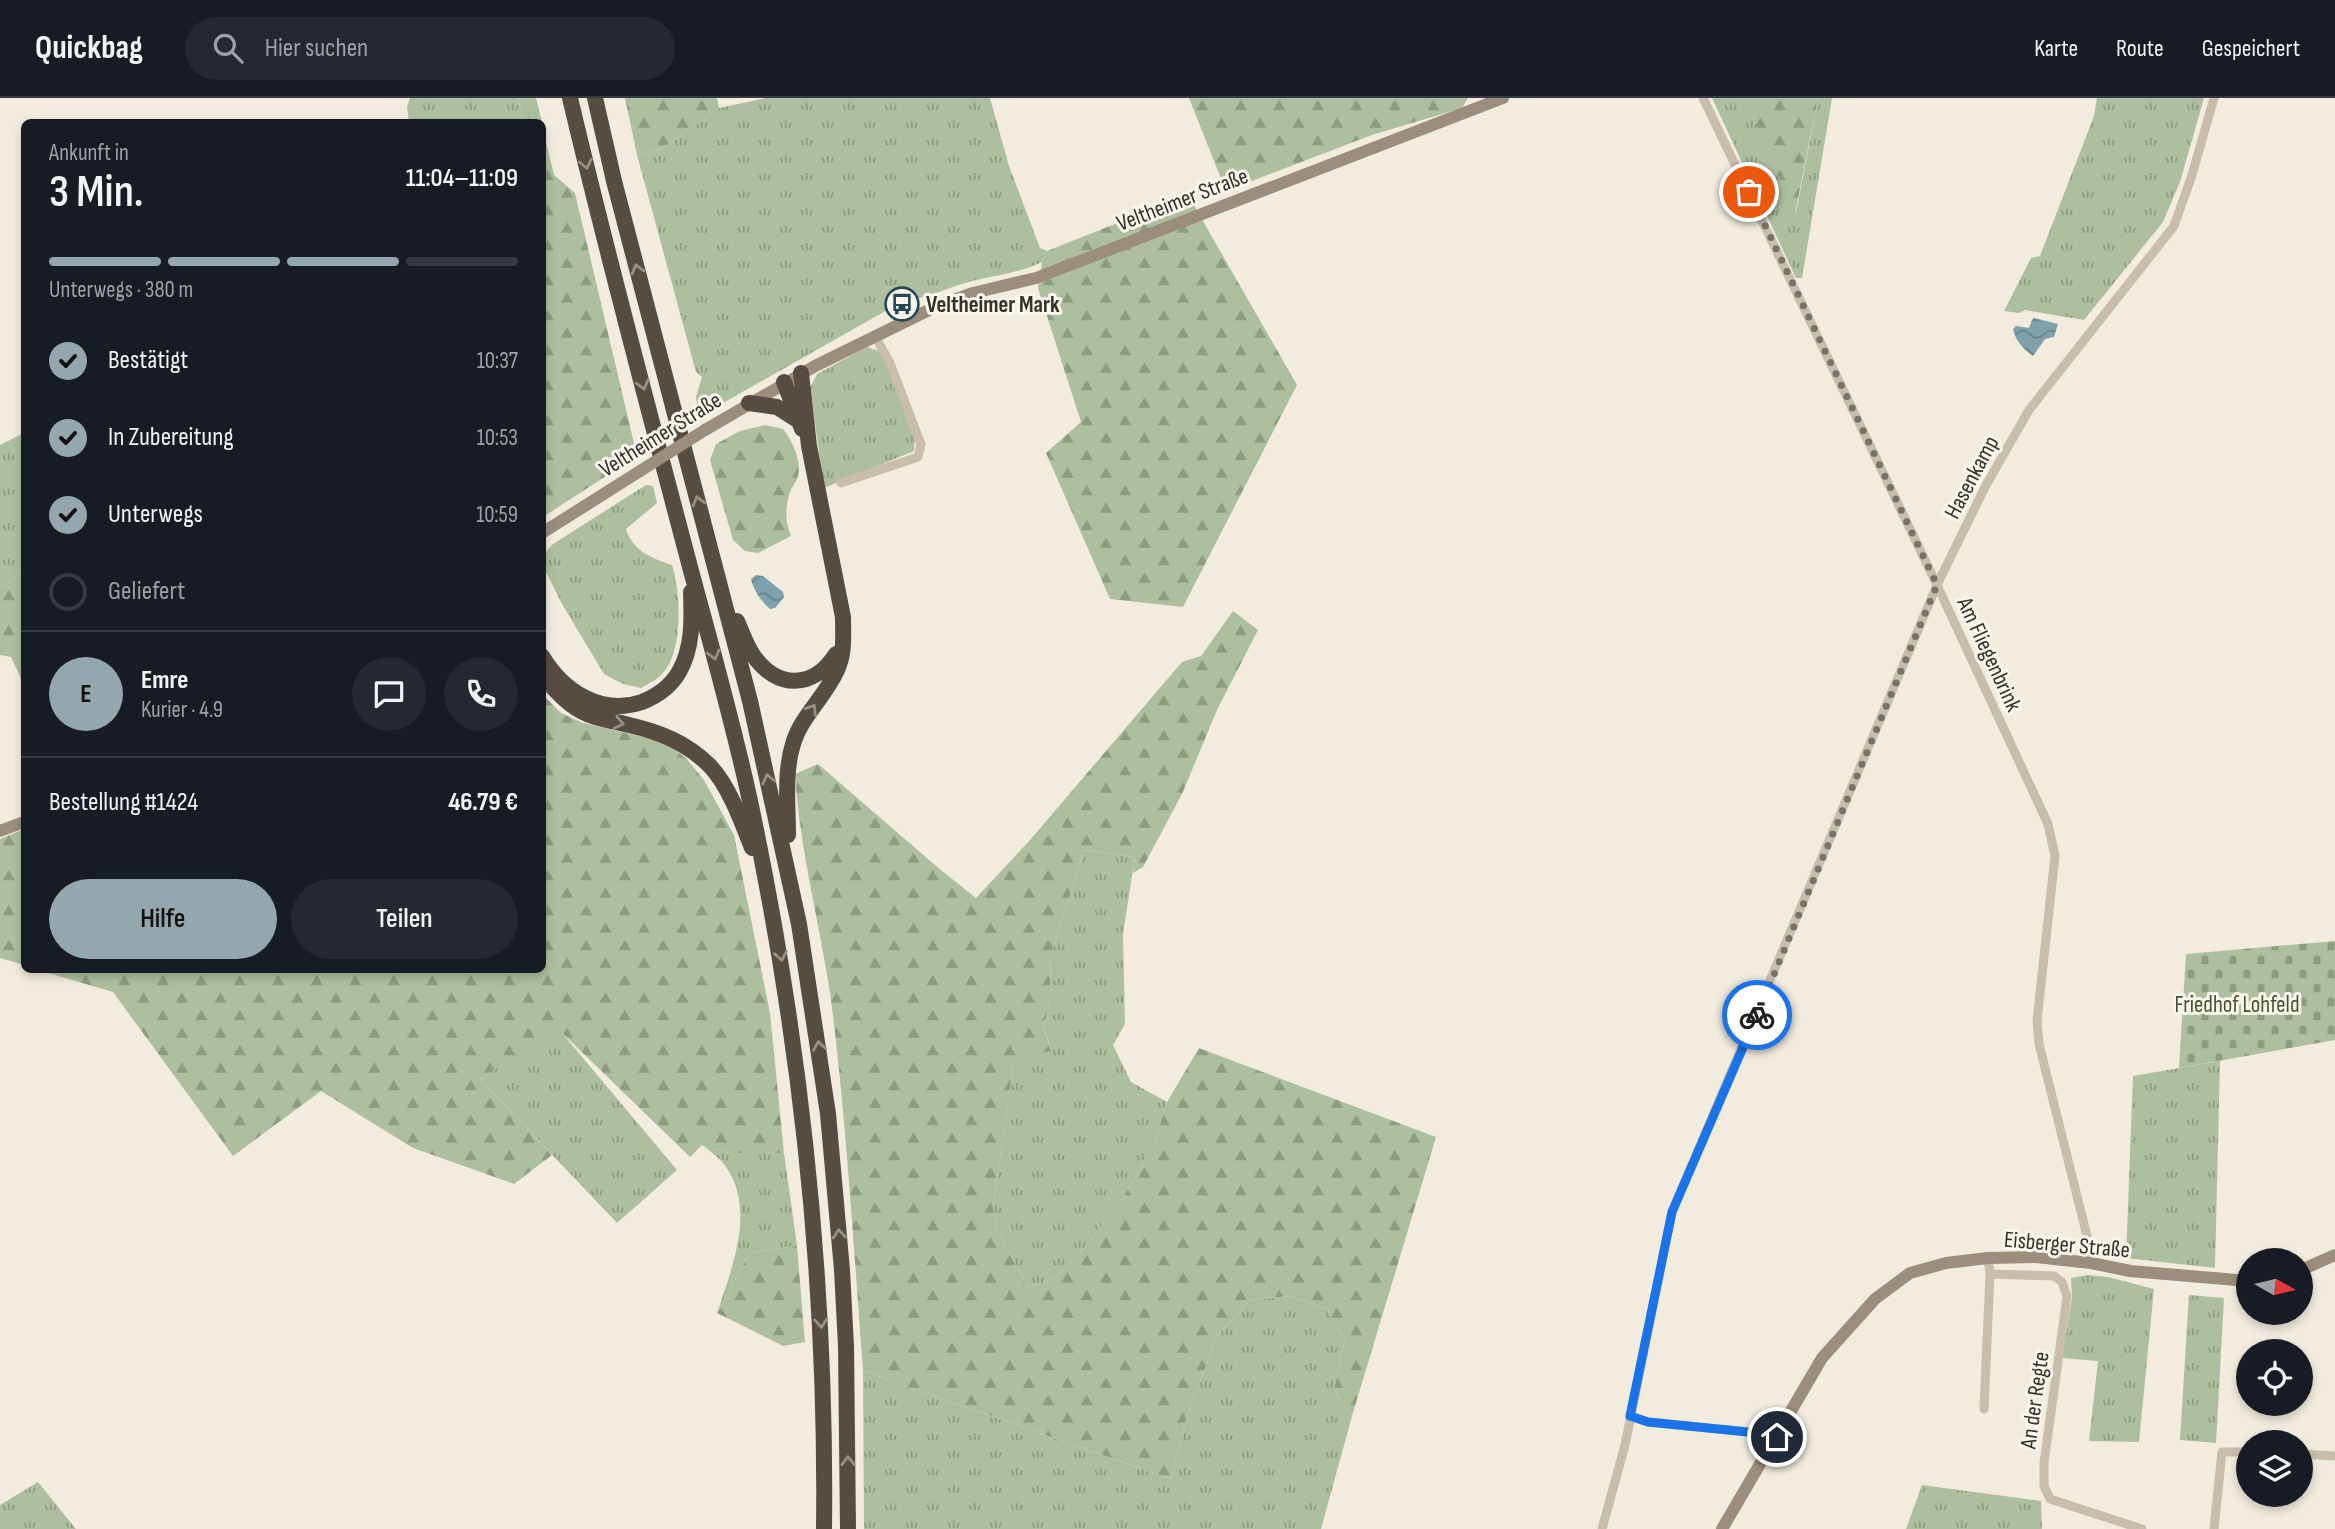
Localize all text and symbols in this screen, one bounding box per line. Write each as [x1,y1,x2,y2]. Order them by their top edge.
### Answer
search box [185,17,675,80]
text: Quickbag [35,28,143,68]
icon: search [209,29,247,67]
text: Hier suchen [265,33,368,64]
text: Karte [2034,34,2078,63]
text: Route [2116,34,2164,63]
text: Gespeichert [2202,34,2300,63]
text: Ankunft in [49,139,129,167]
one-way arrow [578,158,592,170]
street label: Veltheimer Straße [1113,162,1252,238]
pin [1719,162,1779,222]
text: 11:04–11:09 [406,163,518,194]
text: 3 Min. [49,165,144,220]
icon: bag [1730,173,1768,211]
one-way arrow [631,263,645,275]
text: Unterwegs · 380 m [49,276,193,304]
bus stop icon: Veltheimer Mark [883,285,921,323]
place label: Veltheimer Mark [926,291,1060,319]
icon: check [49,342,87,380]
text: Bestätigt [108,345,188,376]
text: 10:37 [477,347,518,375]
one-way arrow [634,379,649,391]
street label: Veltheimer Straße [594,386,727,483]
icon: check [49,419,87,457]
text: In Zubereitung [108,422,234,453]
text: 10:53 [477,424,518,452]
street label: Hasenkamp [1938,431,2005,524]
one-way arrow [692,495,706,507]
icon: check [49,496,87,534]
text: Unterwegs [108,499,203,530]
text: 10:59 [476,501,518,529]
text: Geliefert [108,576,185,607]
street label: Am Fliegenbrink [1950,592,2028,716]
one-way arrow [705,649,720,661]
button: chat [352,657,426,731]
button: phone [444,657,518,731]
text: Emre [141,665,188,696]
text: E [80,679,92,710]
text: Kurier · 4.9 [141,696,223,724]
one-way arrow [804,703,817,716]
one-way arrow [613,714,625,729]
one-way arrow [762,773,776,785]
text: Bestellung #1424 [49,787,198,818]
text: 46.79 € [448,787,518,818]
button: Hilfe [49,879,277,959]
button: Teilen [291,879,518,959]
one-way arrow [773,950,788,962]
courier [1722,980,1792,1050]
park label: Friedhof Lohfeld [2175,991,2299,1019]
icon: bike [1738,996,1776,1034]
one-way arrow [812,1040,827,1052]
street label: Eisberger Straße [2003,1226,2131,1264]
one-way arrow [832,1228,847,1239]
north arrow [2236,1248,2314,1325]
map controls [2236,1248,2313,1507]
one-way arrow [813,1318,828,1329]
button: locate [2236,1339,2313,1416]
street label: An der Regte [2014,1350,2056,1451]
pin [1747,1407,1807,1467]
icon: home [1758,1418,1796,1456]
button: layers [2236,1430,2313,1507]
one-way arrow [840,1455,856,1466]

